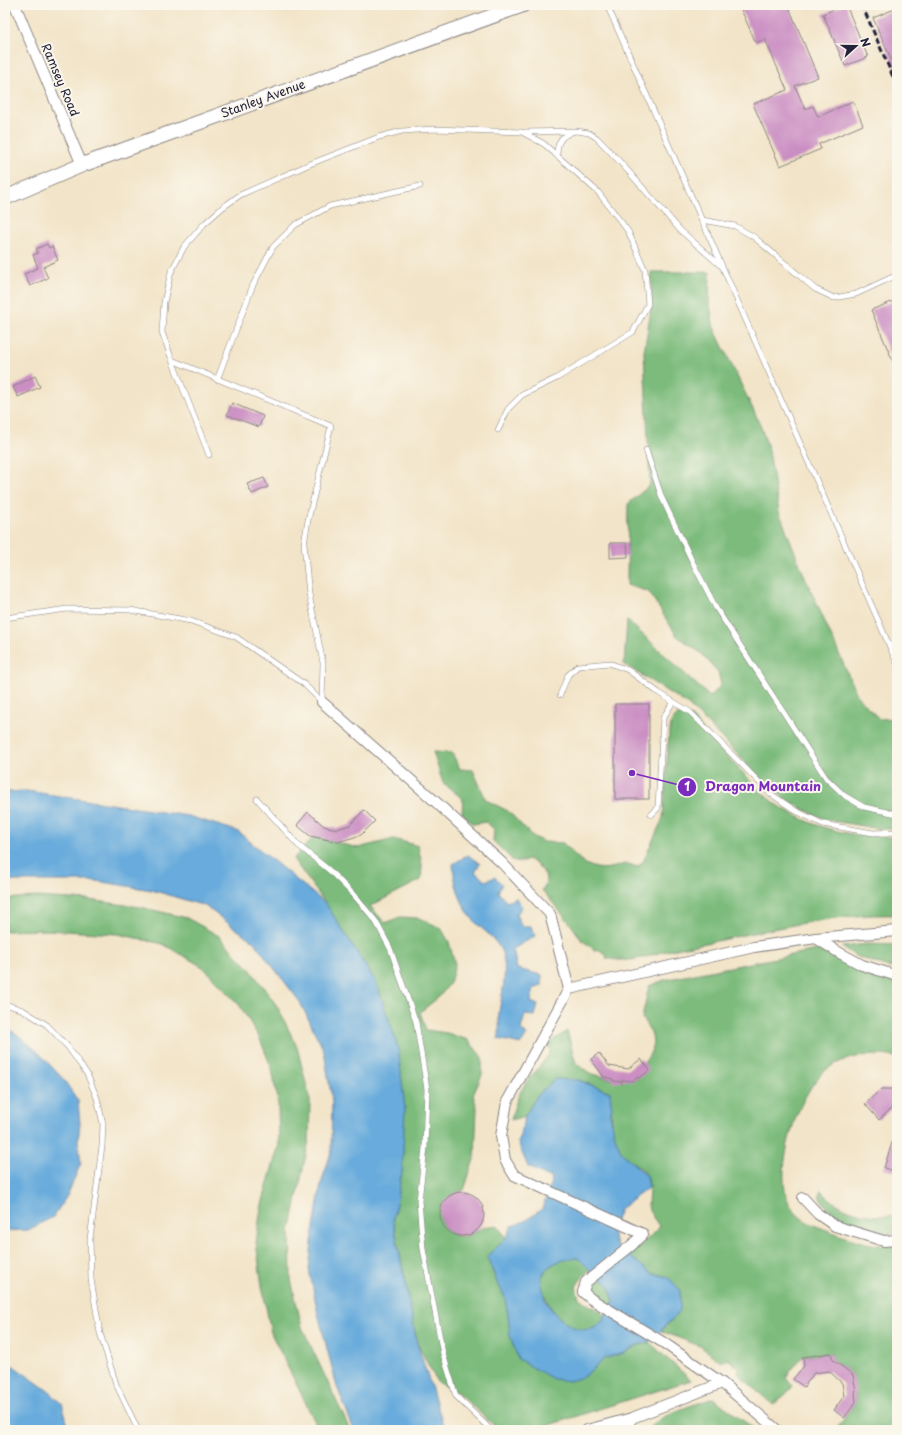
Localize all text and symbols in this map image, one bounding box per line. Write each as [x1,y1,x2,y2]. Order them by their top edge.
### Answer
north arrow [836,26,876,66]
text: N [856,35,875,50]
street label: Ramsey Road [37,40,84,119]
street label: Stanley Avenue [218,74,308,122]
callout: Dragon Mountain [677,774,829,799]
text: Dragon Mountain [705,776,821,795]
text: 1 [684,777,690,795]

